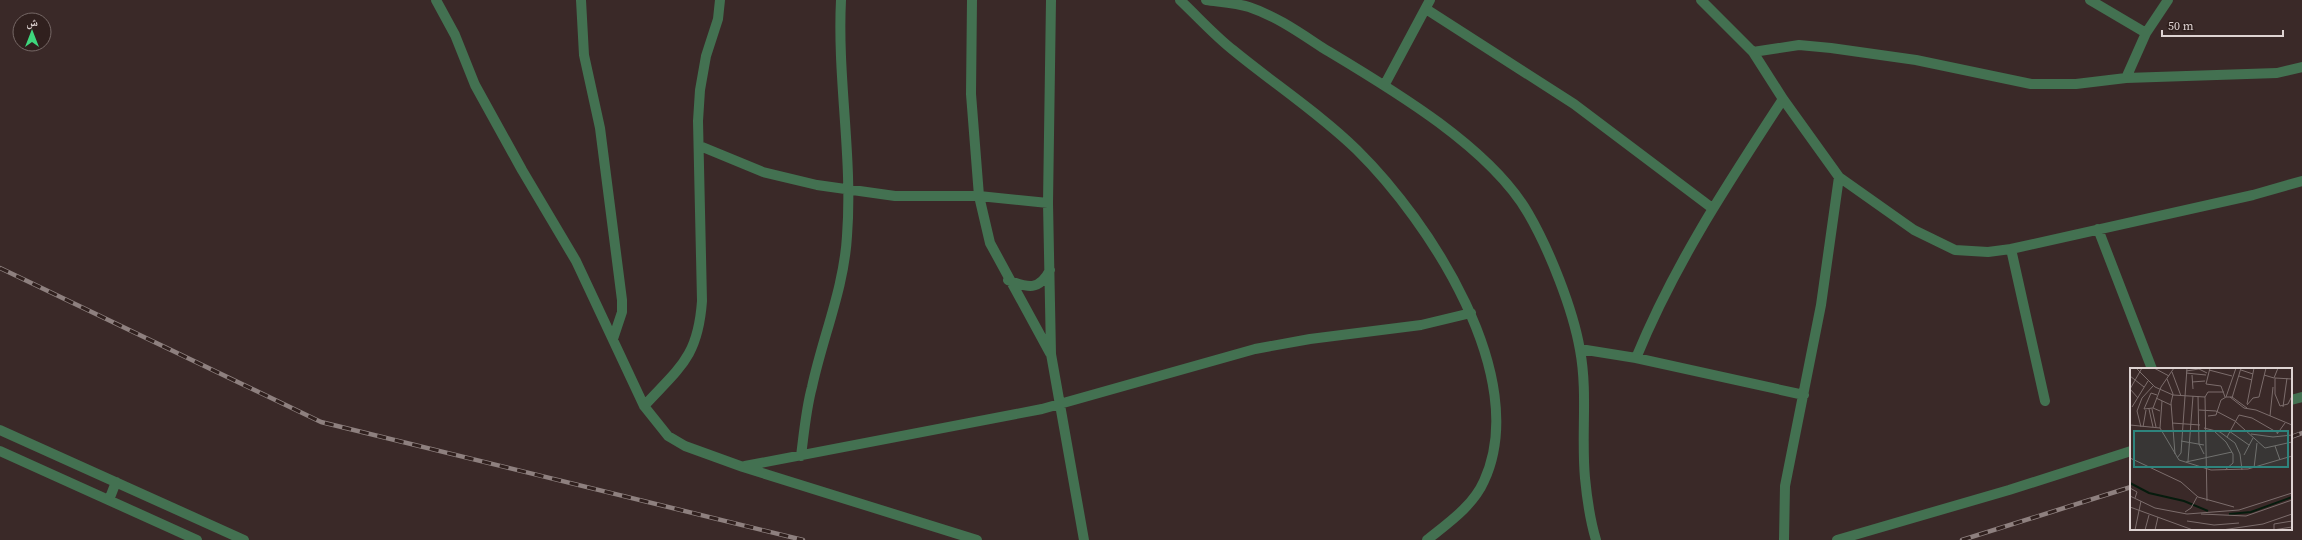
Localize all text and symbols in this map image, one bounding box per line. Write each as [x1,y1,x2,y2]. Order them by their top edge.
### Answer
north arrow [12,12,52,52]
scale bar [2162,12,2283,38]
text: ش [26,15,38,30]
text: 50 m [2168,18,2194,34]
inset map [2130,368,2292,530]

